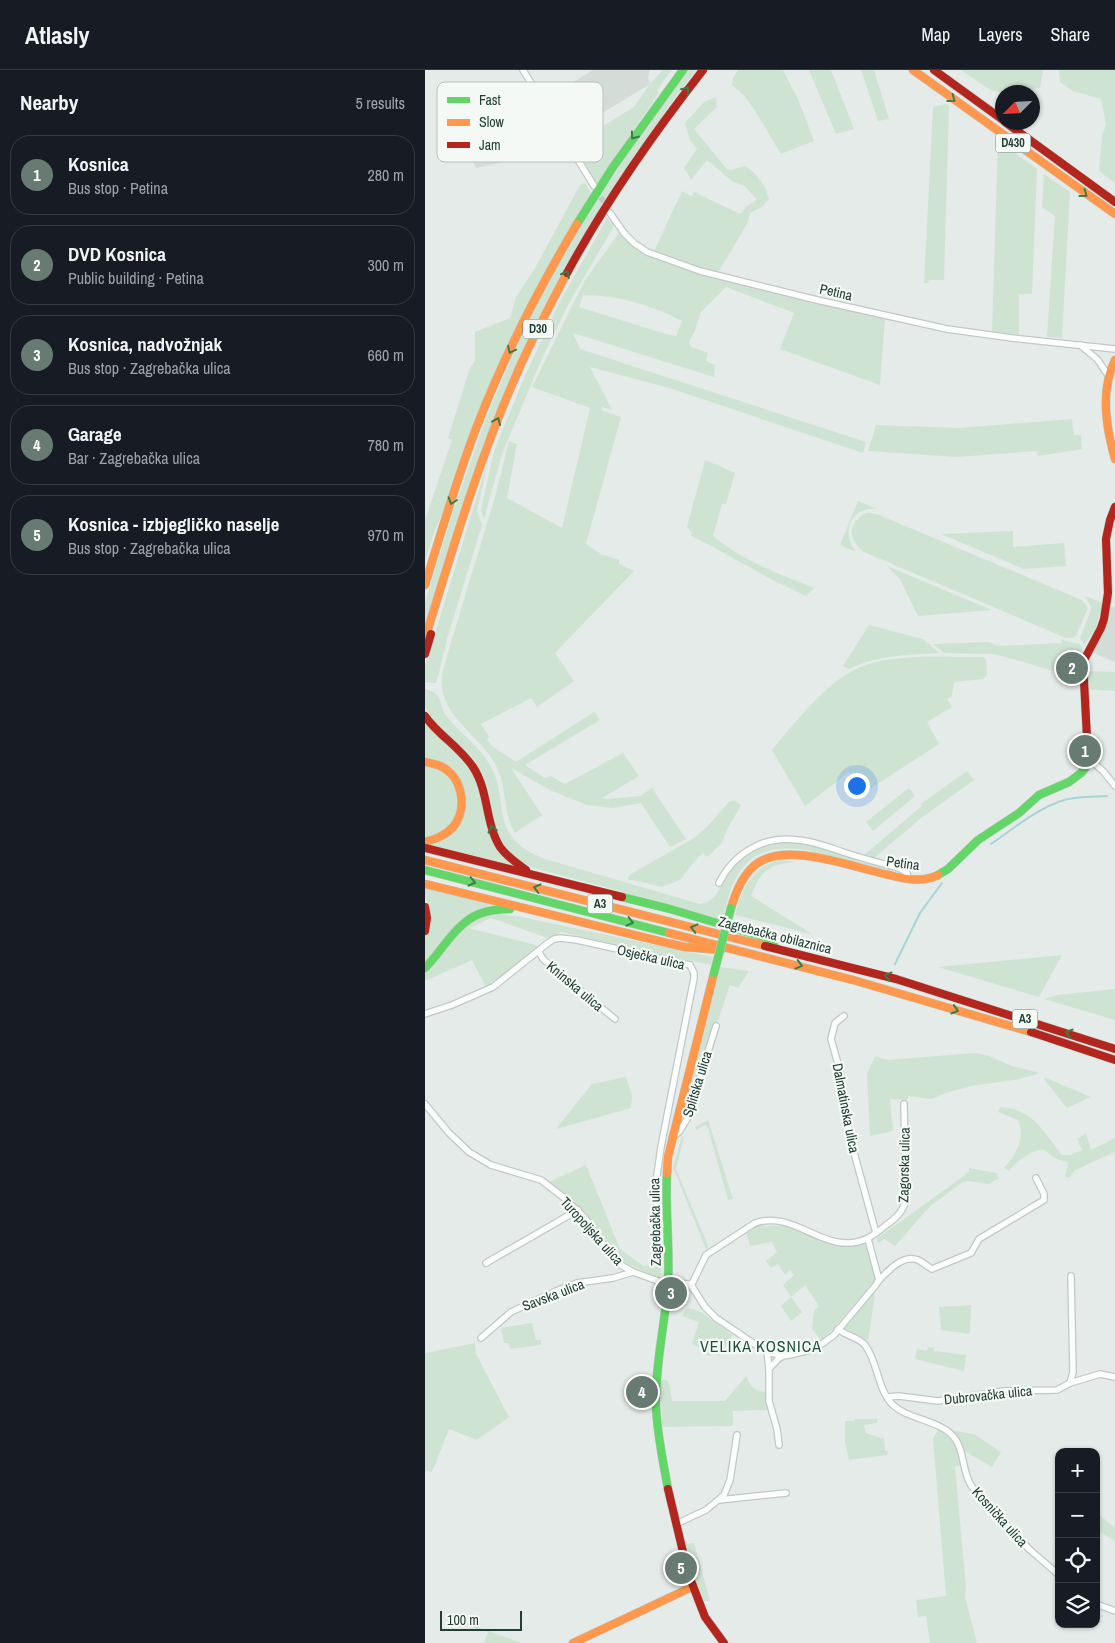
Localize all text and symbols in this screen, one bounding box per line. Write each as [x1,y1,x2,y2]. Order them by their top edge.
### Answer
text: Atlasly [25,19,90,51]
text: Map [922,22,950,47]
text: Layers [978,22,1023,47]
text: Share [1051,22,1090,47]
legend [437,82,603,162]
north arrow [995,85,1040,130]
one-way arrow [681,87,689,96]
text: Nearby [20,88,78,117]
text: Fast [479,91,501,109]
text: 5 results [355,92,405,114]
one-way arrow [946,93,956,102]
text: Slow [479,113,505,131]
one-way arrow [631,130,640,140]
road number: D430 [995,134,1031,152]
text: Jam [479,136,501,154]
text: Kosnica [68,151,129,177]
text: 1 [33,164,41,186]
text: 280 m [368,164,404,186]
text: Bus stop · Petina [68,177,168,199]
one-way arrow [1078,188,1087,196]
text: DVD Kosnica [68,241,166,267]
text: 2 [33,254,41,276]
text: 300 m [368,254,404,276]
text: Public building · Petina [68,267,204,289]
one-way arrow [560,270,570,279]
street label: Petina [818,279,855,305]
road number: D30 [523,320,553,338]
text: Kosnica, nadvožnjak [68,331,222,357]
text: 3 [33,344,41,366]
text: 660 m [368,344,404,366]
one-way arrow [506,345,517,354]
text: Bus stop · Zagrebačka ulica [68,357,231,379]
one-way arrow [492,417,502,425]
text: Garage [68,421,122,447]
text: 4 [33,434,41,456]
text: 780 m [368,434,404,456]
text: Bar · Zagrebačka ulica [68,447,200,469]
one-way arrow [448,496,458,505]
text: Kosnica - izbjegličko naselje [68,511,279,537]
text: 5 [33,524,41,546]
text: 970 m [368,524,404,546]
text: Bus stop · Zagrebačka ulica [68,537,231,559]
pin: 2 [1056,649,1088,687]
pin: 1 [1069,732,1101,770]
your location [844,773,870,799]
one-way arrow [487,825,497,833]
street label: Petina [885,852,921,874]
one-way arrow [468,876,477,887]
one-way arrow [532,883,541,894]
road number: A3 [587,894,613,914]
street label: Zagrebačka obilaznica [716,912,834,958]
one-way arrow [625,916,634,927]
one-way arrow [690,923,699,934]
street label: Osječka ulica [615,940,687,974]
street label: Kninska ulica [543,957,608,1015]
one-way arrow [794,960,802,970]
one-way arrow [884,972,892,982]
one-way arrow [950,1004,959,1014]
road number: A3 [1013,1010,1037,1029]
one-way arrow [1065,1029,1074,1039]
street label: Splitska ulica [678,1048,716,1119]
street label: Dalmatinska ulica [828,1061,864,1155]
street label: Zagorska ulica [894,1127,914,1203]
street label: Zagrebačka ulica [645,1177,665,1266]
street label: Turopoljska ulica [557,1193,628,1269]
pin: 3 [655,1274,687,1312]
street label: Savska ulica [519,1275,587,1315]
district label: VELIKA KOSNICA [700,1335,822,1357]
pin: 4 [626,1373,658,1411]
street label: Dubrovačka ulica [943,1381,1034,1409]
map controls [1055,1448,1100,1628]
button: + [1055,1448,1100,1493]
street label: Kosnička ulica [968,1483,1032,1551]
button: − [1055,1493,1100,1538]
button: locate [1055,1538,1100,1583]
pin: 5 [665,1549,697,1587]
button: layers [1055,1583,1100,1628]
scale bar [440,1608,523,1631]
text: 100 m [447,1611,479,1629]

